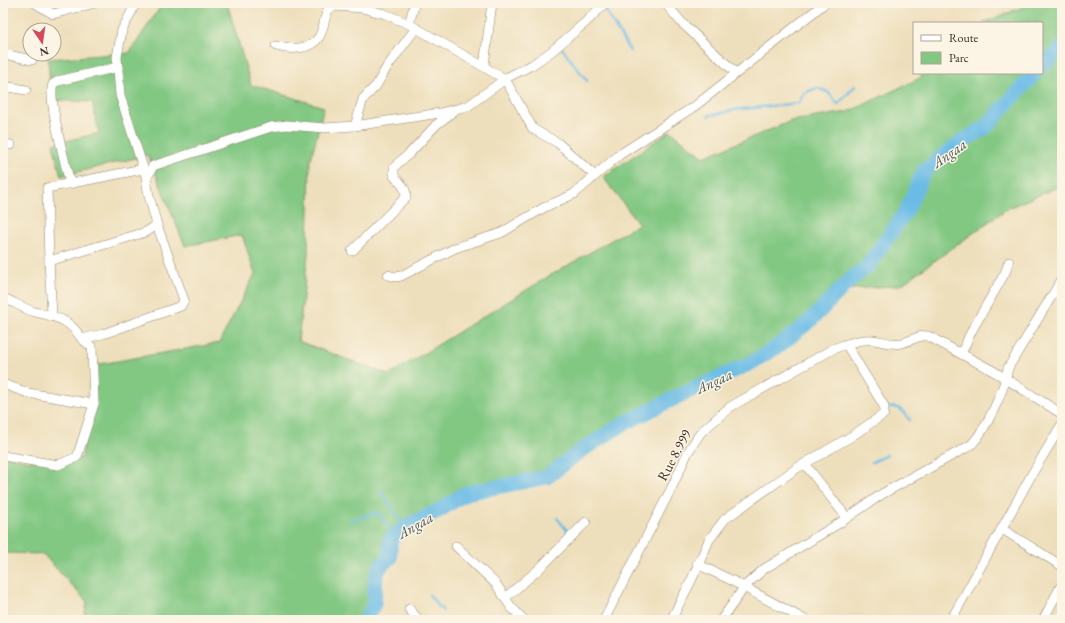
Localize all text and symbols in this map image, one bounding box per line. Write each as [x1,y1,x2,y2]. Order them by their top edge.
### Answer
north arrow [22,22,62,62]
legend [913,22,1043,74]
text: Route [949,30,979,46]
text: N [38,44,50,60]
text: Parc [949,50,969,66]
water label: Angaa [927,134,970,172]
water label: Angaa [692,364,735,398]
street label: Rue 8.999 [653,426,695,484]
water label: Angaa [393,507,436,543]

